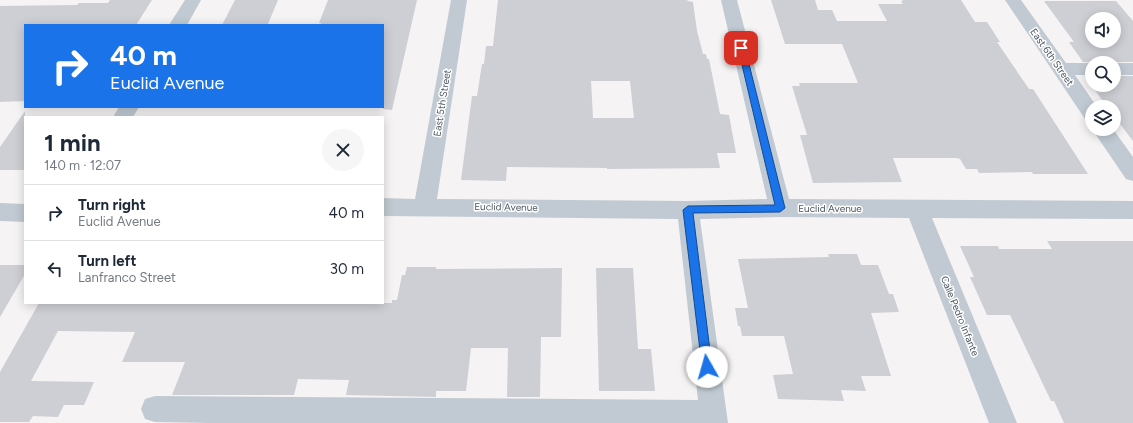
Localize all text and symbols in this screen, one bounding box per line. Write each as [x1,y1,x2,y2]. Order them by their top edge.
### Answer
map controls [1085,12,1121,136]
button: sound [1085,12,1121,48]
street label: East 6th Street [1027,26,1077,89]
pin [724,31,758,65]
icon: arrive [730,37,752,59]
text: 40 m [110,38,177,72]
icon: right [44,40,96,92]
button: search [1085,56,1121,92]
street label: East 5th Street [430,68,454,137]
text: Euclid Avenue [110,72,224,94]
button: layers [1085,100,1121,136]
text: 1 min [44,128,101,157]
button: close [322,129,364,171]
text: 140 m · 12:07 [44,158,121,173]
text: Turn right [78,196,146,214]
street label: Euclid Avenue [474,200,538,214]
icon: right [44,202,66,224]
street label: Euclid Avenue [798,202,862,215]
text: 40 m [329,204,364,222]
text: Euclid Avenue [78,214,161,229]
text: Turn left [78,252,136,270]
icon: left [44,258,66,280]
text: 30 m [330,260,364,278]
text: Lanfranco Street [78,270,176,285]
street label: Calle Pedro Infante [938,274,982,358]
position arrow [686,346,728,388]

